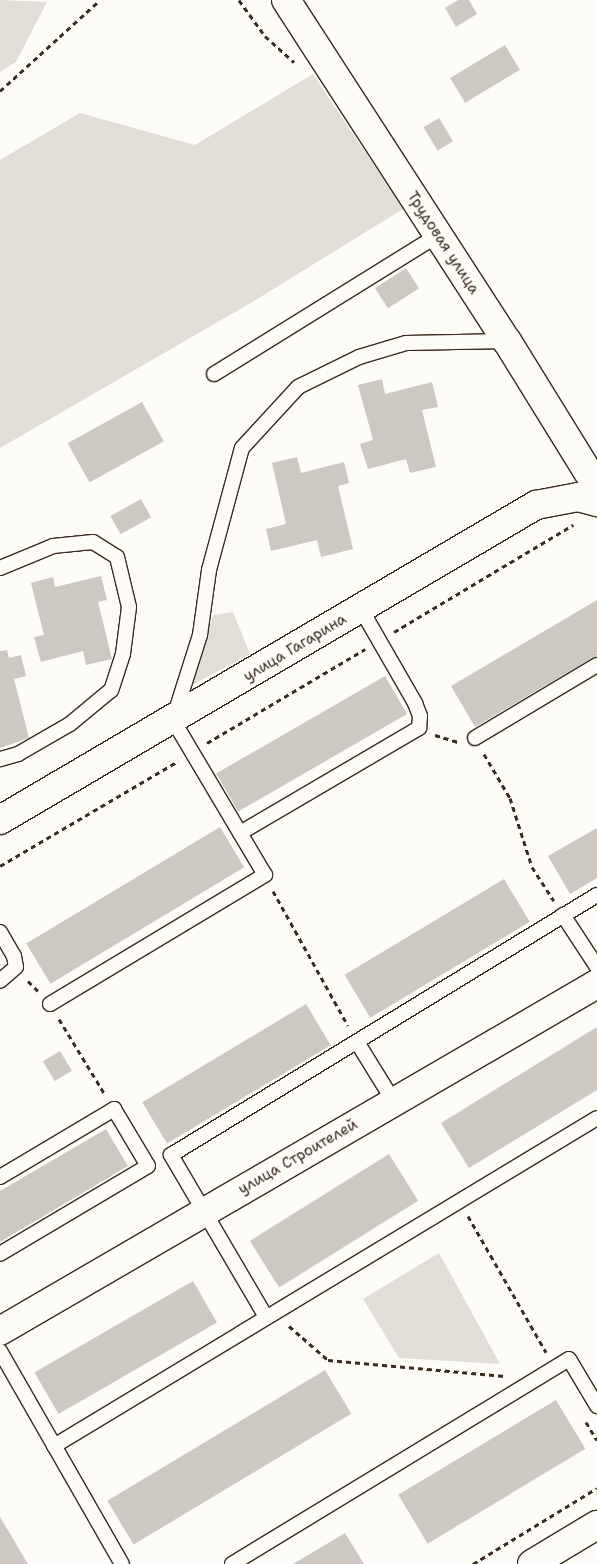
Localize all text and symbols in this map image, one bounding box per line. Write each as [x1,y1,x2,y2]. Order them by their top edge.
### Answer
street label: Трудовая улица [403,188,483,298]
street label: улица Гагарина [240,610,350,686]
street label: улица Строителей [235,1115,361,1199]

